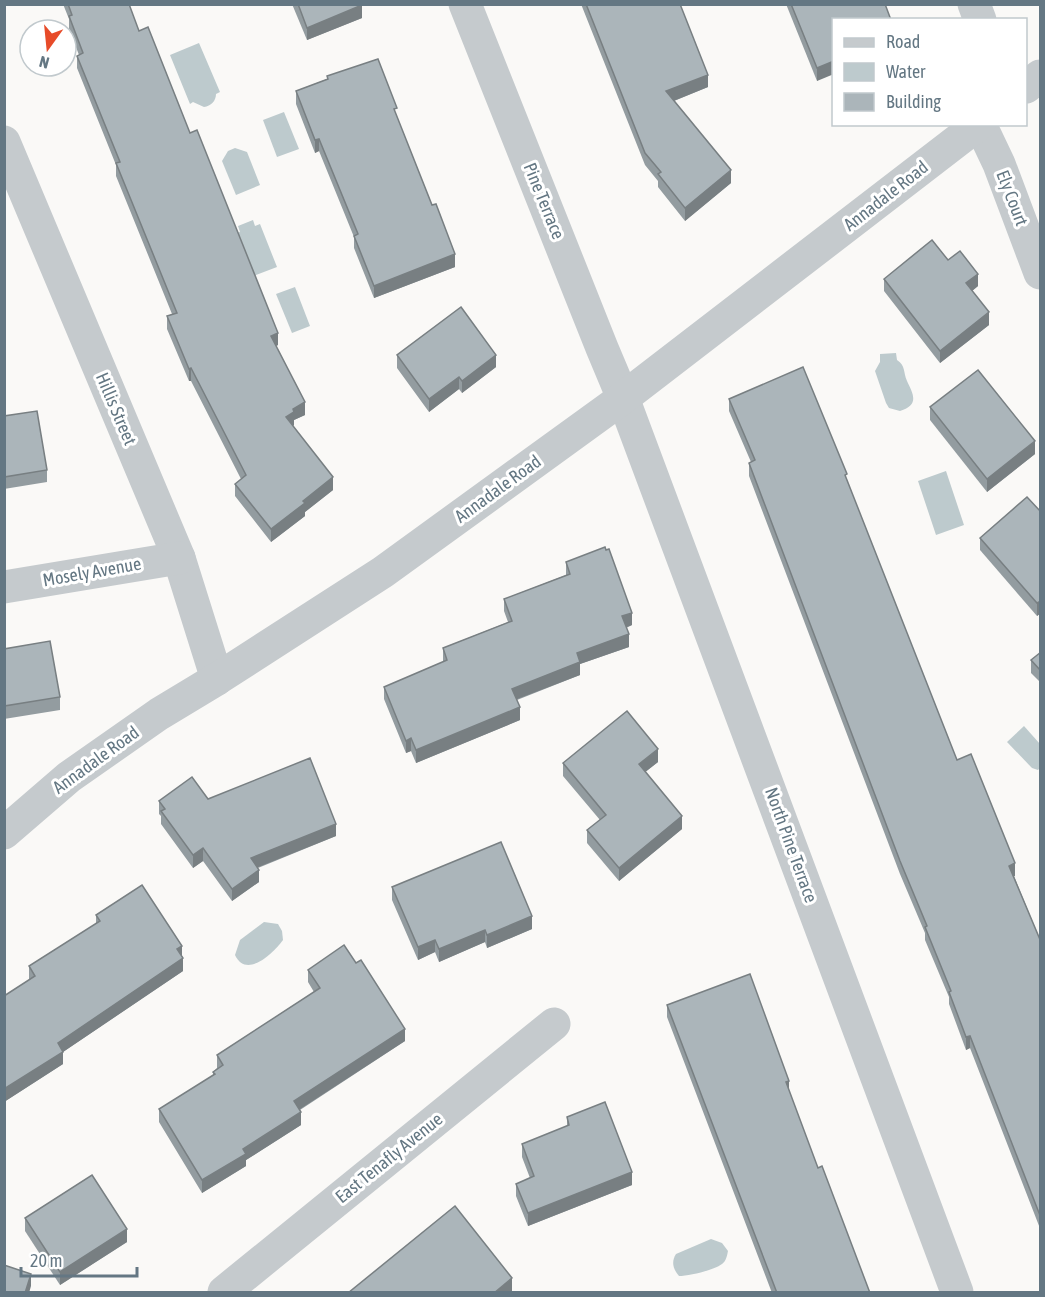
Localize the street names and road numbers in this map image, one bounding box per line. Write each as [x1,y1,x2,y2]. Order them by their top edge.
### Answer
street label: Annadale Road [839,156,932,235]
street label: Pine Terrace [520,160,569,242]
street label: Ely Court [992,167,1033,229]
street label: Hillis Street [92,369,141,448]
street label: Annadale Road [451,450,545,527]
street label: Mosely Avenue [41,553,143,590]
street label: Annadale Road [49,721,143,798]
street label: North Pine Terrace [761,784,822,905]
street label: East Tenafly Avenue [331,1108,446,1207]

